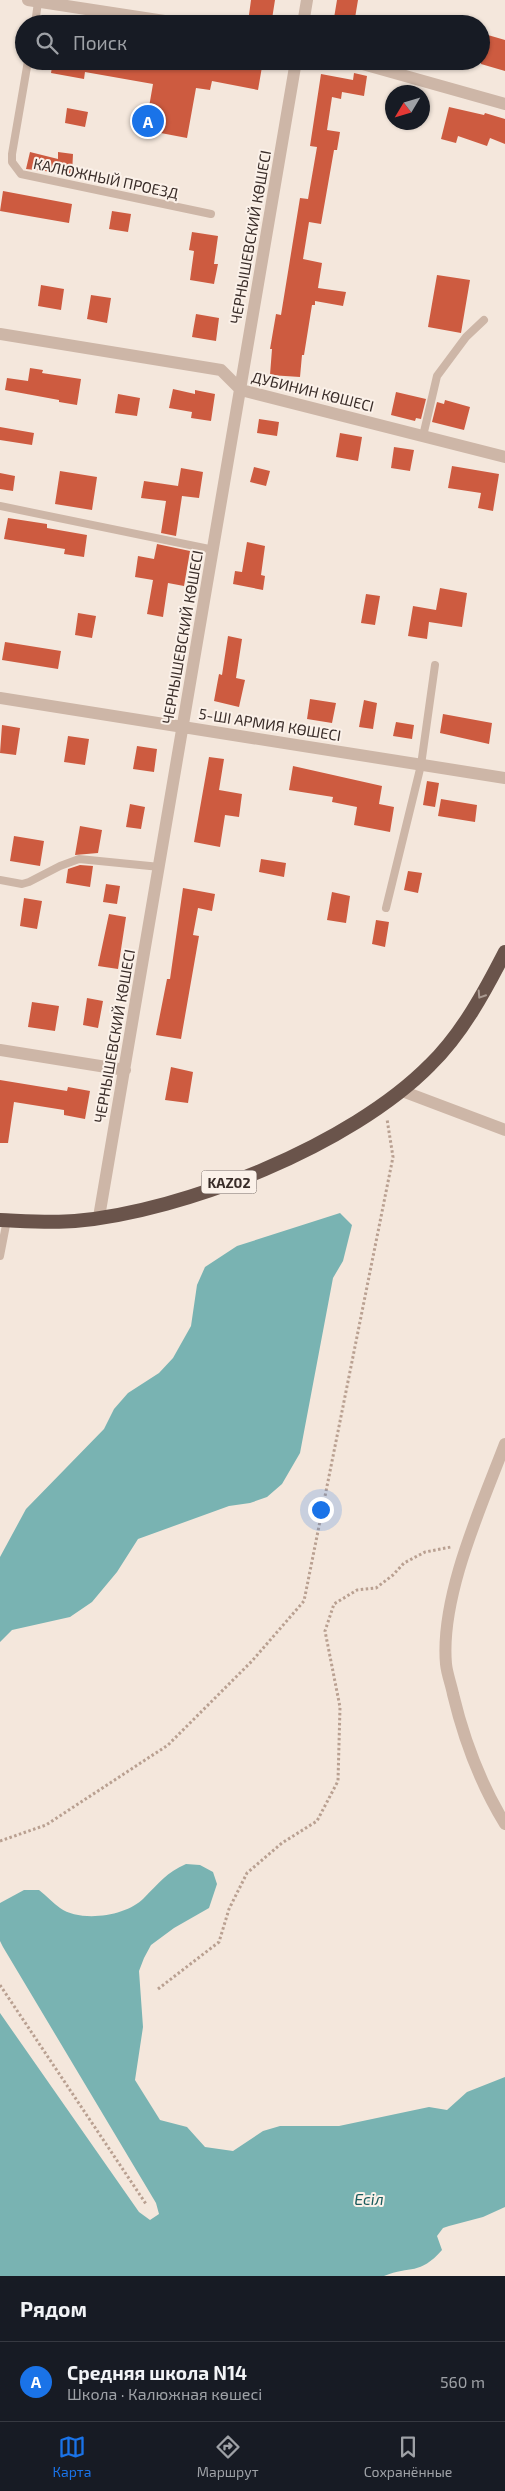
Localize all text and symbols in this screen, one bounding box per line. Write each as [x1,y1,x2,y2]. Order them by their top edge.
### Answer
search box [15,15,490,70]
icon: search [33,29,61,57]
text: Поиск [73,31,127,54]
north arrow [385,85,430,130]
pin: A [132,102,164,140]
street label: ЧЕРНЫШЕВСКИЙ КӨШЕСІ [226,149,274,325]
street label: КАЛЮЖНЫЙ ПРОЕЗД [32,154,180,202]
street label: ДУБИНИН КӨШЕСІ [250,367,376,415]
street label: ЧЕРНЫШЕВСКИЙ КӨШЕСІ [158,549,206,725]
street label: 5-ШІ АРМИЯ КӨШЕСІ [198,704,342,744]
street label: ЧЕРНЫШЕВСКИЙ КӨШЕСІ [90,948,138,1124]
one-way arrow [478,989,487,998]
road number: KAZ02 [202,1170,256,1194]
your location [308,1497,334,1523]
water label: Есіл [354,2189,384,2208]
text: Рядом [20,2296,87,2321]
text: Средняя школа N14 [67,2361,247,2384]
text: A [31,2372,41,2391]
text: 560 m [440,2372,485,2391]
text: Школа · Калюжная көшесі [67,2384,262,2403]
tab: Карта [53,2433,91,2480]
tab: Маршрут [197,2433,259,2480]
tab: Сохранённые [364,2433,452,2480]

